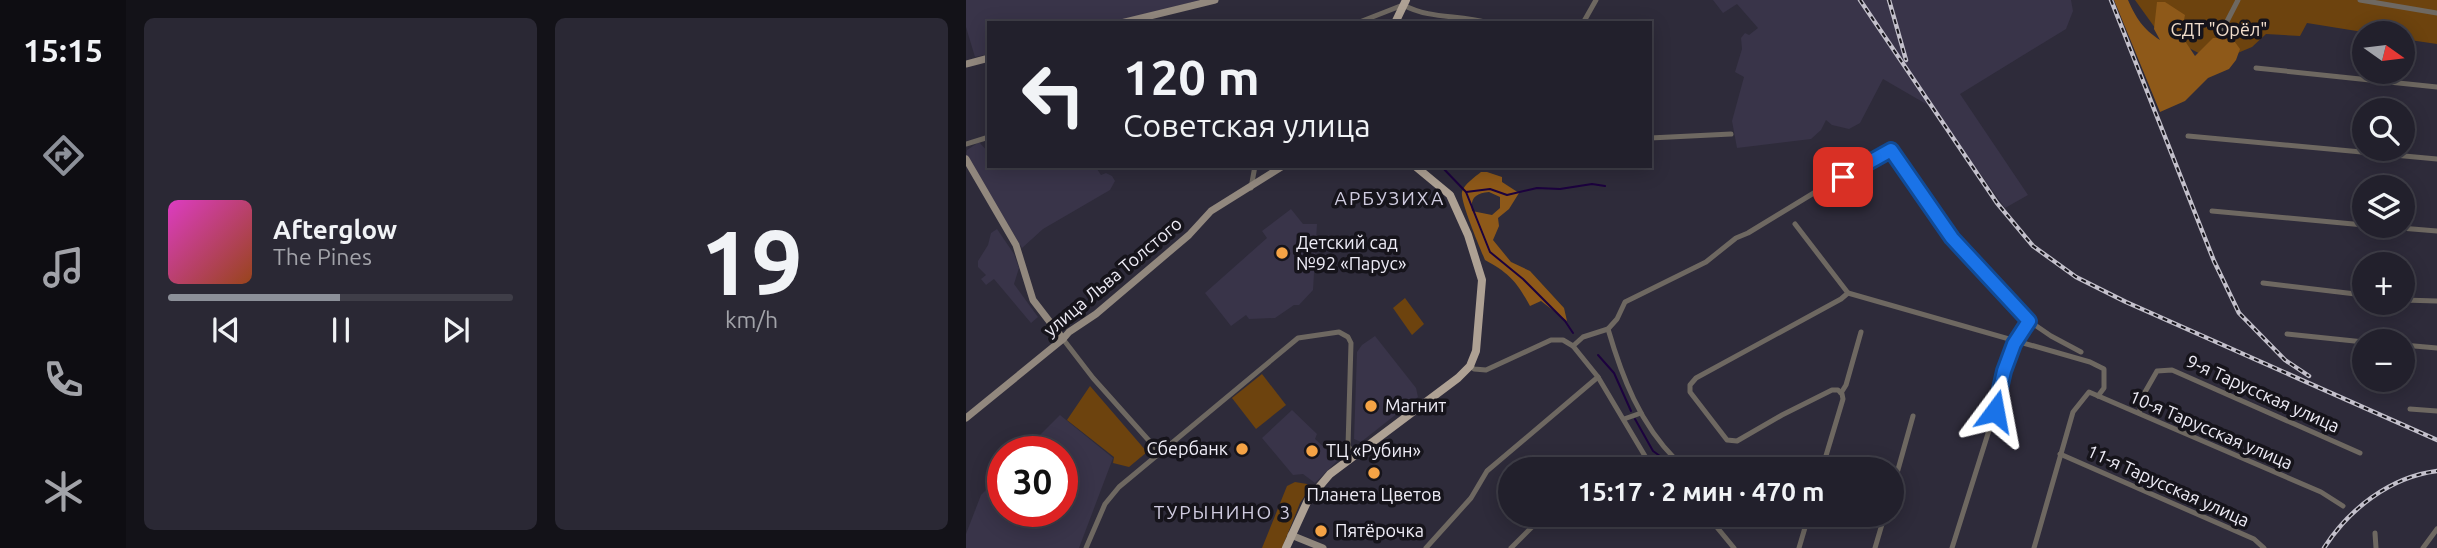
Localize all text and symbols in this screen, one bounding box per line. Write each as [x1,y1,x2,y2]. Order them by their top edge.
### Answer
park label: СДТ "Орёл" [2170,19,2268,39]
north arrow [2352,21,2415,84]
map controls [2352,21,2415,392]
text: 15:15 [23,32,103,68]
icon: left [1008,49,1099,140]
text: 120 m [1123,49,1260,104]
button: search [2352,98,2415,161]
text: Советская улица [1123,107,1371,143]
icon: directions [39,131,88,180]
pin [1813,147,1873,207]
icon: arrive [1824,158,1862,196]
button: layers [2352,175,2415,238]
district label: АРБУЗИХА [1335,187,1445,209]
text: 19 [700,210,803,312]
street label: улица Льва Толстого [1039,213,1185,340]
text: Afterglow [273,215,397,244]
place label: Детский сад №92 «Парус» [1296,232,1406,273]
icon: music [39,243,88,292]
text: The Pines [273,244,372,269]
marker: Детский сад №92 «Парус» [1274,245,1290,261]
button: + [2352,252,2415,315]
text: km/h [725,307,778,332]
icon: previous [207,311,245,349]
icon: pause [322,311,360,349]
icon: next [437,311,475,349]
button: − [2352,329,2415,392]
street label: 9-я Тарусская улица [2184,350,2343,436]
icon: phone [39,355,88,404]
position arrow [1958,374,2032,448]
street label: 10-я Тарусская улица [2127,386,2296,473]
place label: Магнит [1385,395,1446,415]
marker: Магнит [1363,398,1379,414]
speed limit sign: 30 [987,436,1078,527]
place label: Сбербанк [1146,438,1228,458]
place label: ТЦ «Рубин» [1326,440,1421,460]
street label: 11-я Тарусская улица [2084,440,2253,530]
marker: Сбербанк [1234,441,1250,457]
marker: ТЦ «Рубин» [1304,443,1320,459]
marker: Планета Цветов [1366,465,1382,481]
icon: climate [39,467,88,516]
text: 15:17 · 2 мин · 470 m [1578,477,1824,506]
place label: Планета Цветов [1306,484,1442,504]
district label: ТУРЫНИНО 3 [1154,501,1292,523]
place label: Пятёрочка [1335,520,1424,540]
marker: Пятёрочка [1313,523,1329,539]

